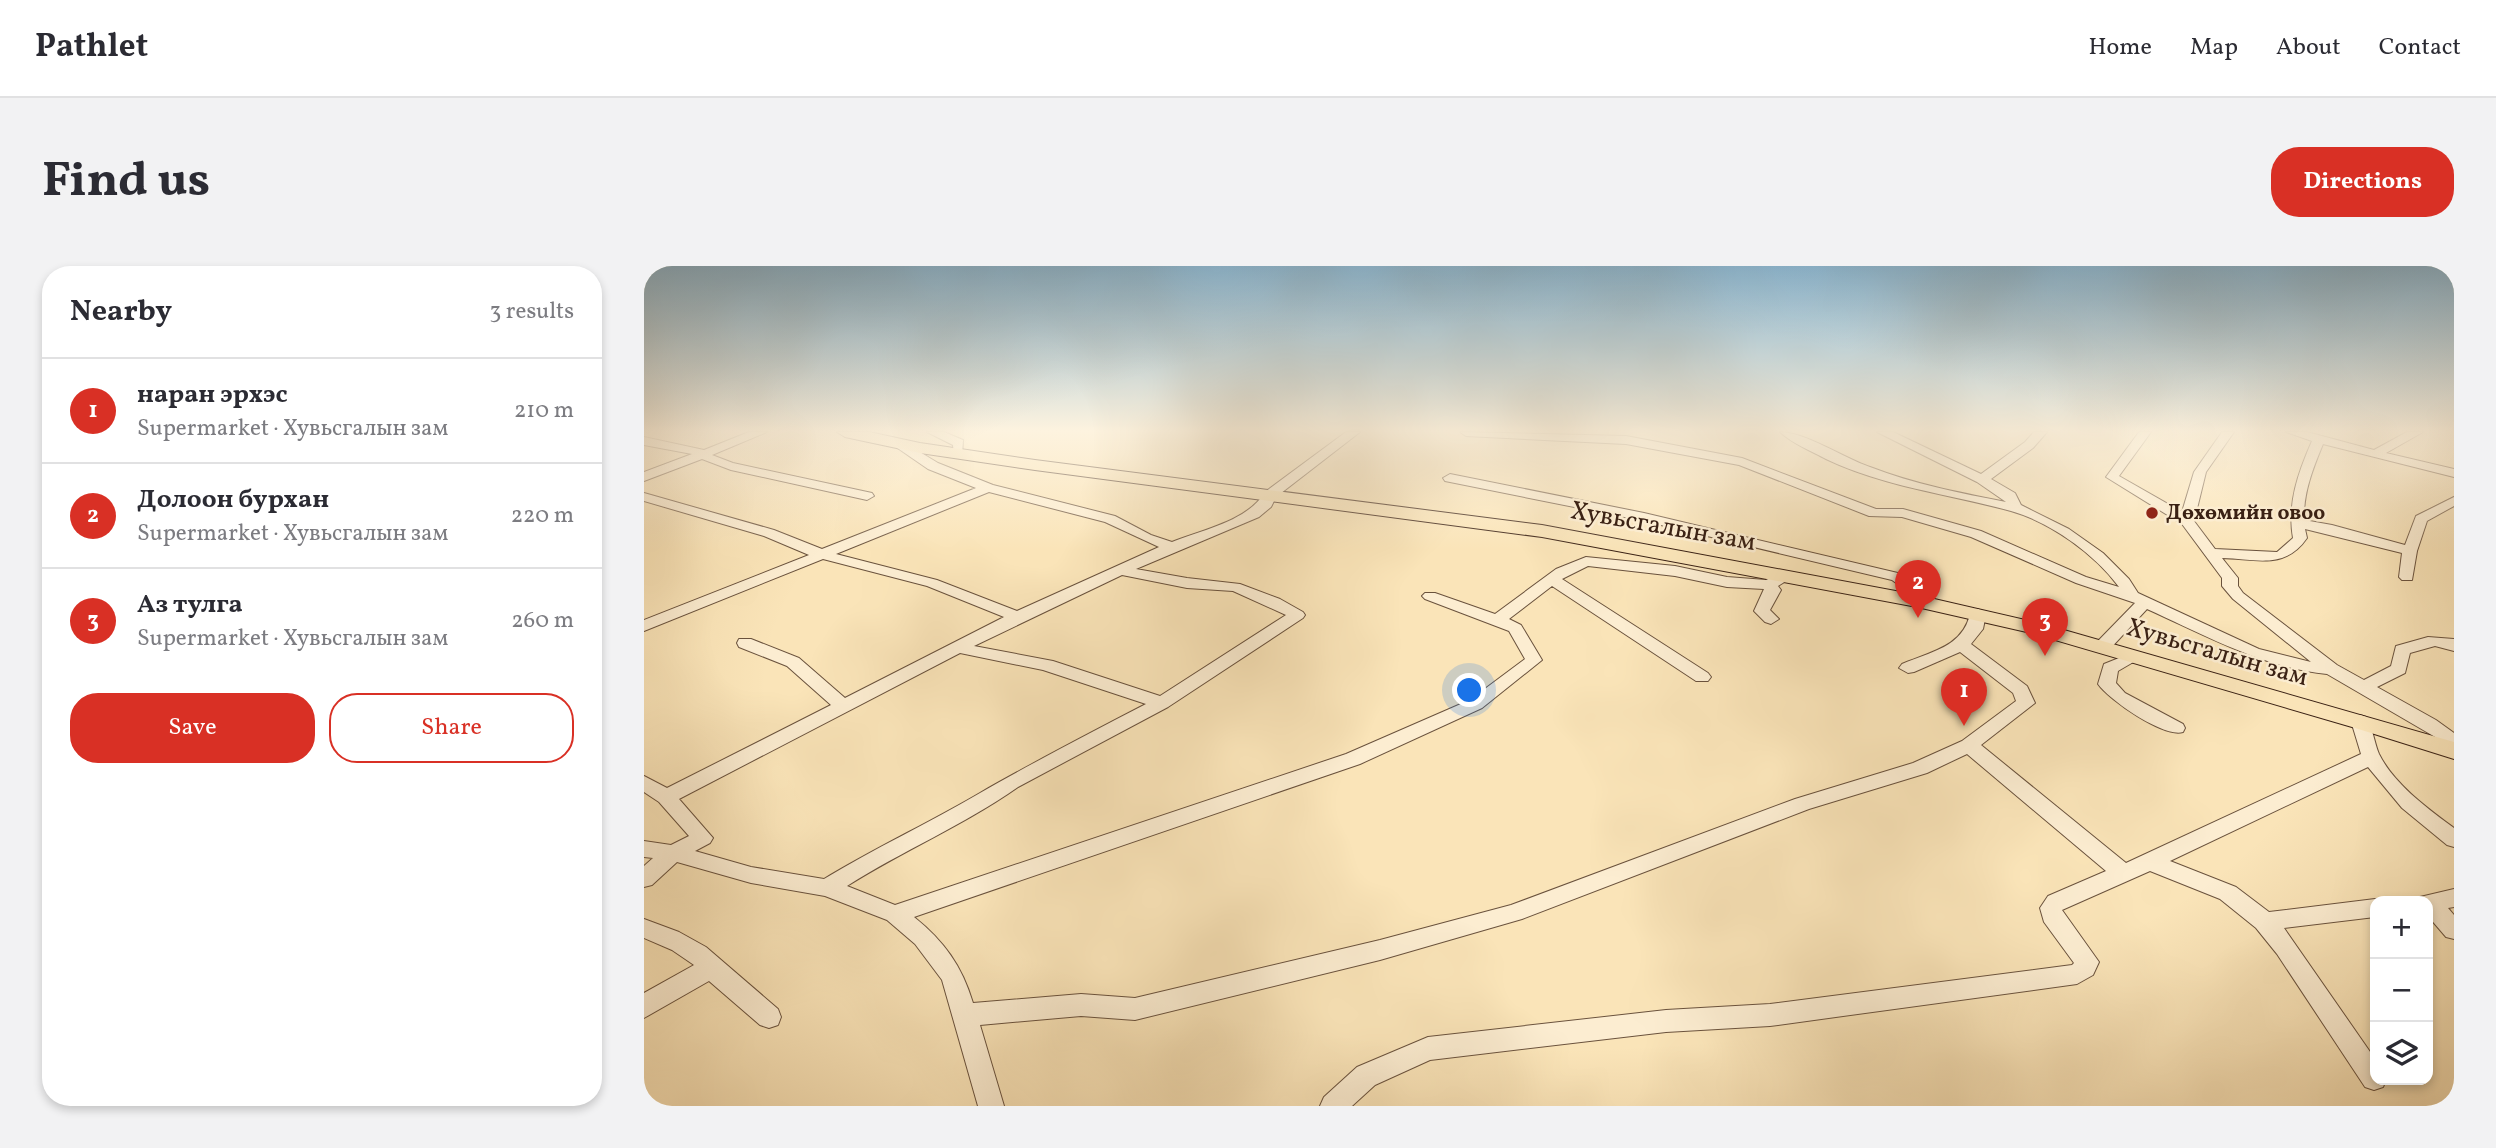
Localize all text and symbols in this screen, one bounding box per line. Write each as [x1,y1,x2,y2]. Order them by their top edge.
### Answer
text: Pathlet [35,25,148,71]
text: Home [2088,31,2152,65]
text: Map [2190,31,2238,65]
text: About [2276,31,2341,65]
text: Contact [2379,31,2461,65]
button: Directions [2271,147,2454,217]
text: Find us [42,148,210,217]
text: Nearby [70,291,172,333]
text: 3 results [489,296,574,328]
text: наран эрхэс [137,377,288,413]
text: 1 [88,395,98,427]
text: 210 m [514,395,574,427]
text: Supermarket · Хувьсгалын зам [137,413,448,445]
text: Долоон бурхан [137,482,329,518]
street label: Хувьсгалын зам [1568,493,1758,561]
place label: Дөхөмийн овоо [2166,499,2325,528]
text: 2 [87,500,99,532]
text: 220 m [511,500,574,532]
marker: Дөхөмийн овоо [2144,505,2160,521]
text: Supermarket · Хувьсгалын зам [137,518,448,550]
pin: 2 [1895,560,1941,618]
text: Аз тулга [137,587,243,623]
pin: 3 [2022,598,2068,656]
text: 3 [87,605,99,637]
text: 260 m [511,605,574,637]
street label: Хувьсгалын зам [2122,610,2312,696]
text: Supermarket · Хувьсгалын зам [137,623,448,655]
pin: 1 [1941,668,1987,726]
your location [1452,673,1486,707]
button: Save [70,693,315,763]
button: Share [329,693,574,763]
map controls [2370,896,2433,1085]
button: + [2370,896,2433,959]
button: − [2370,959,2433,1022]
button: layers [2370,1022,2433,1085]

